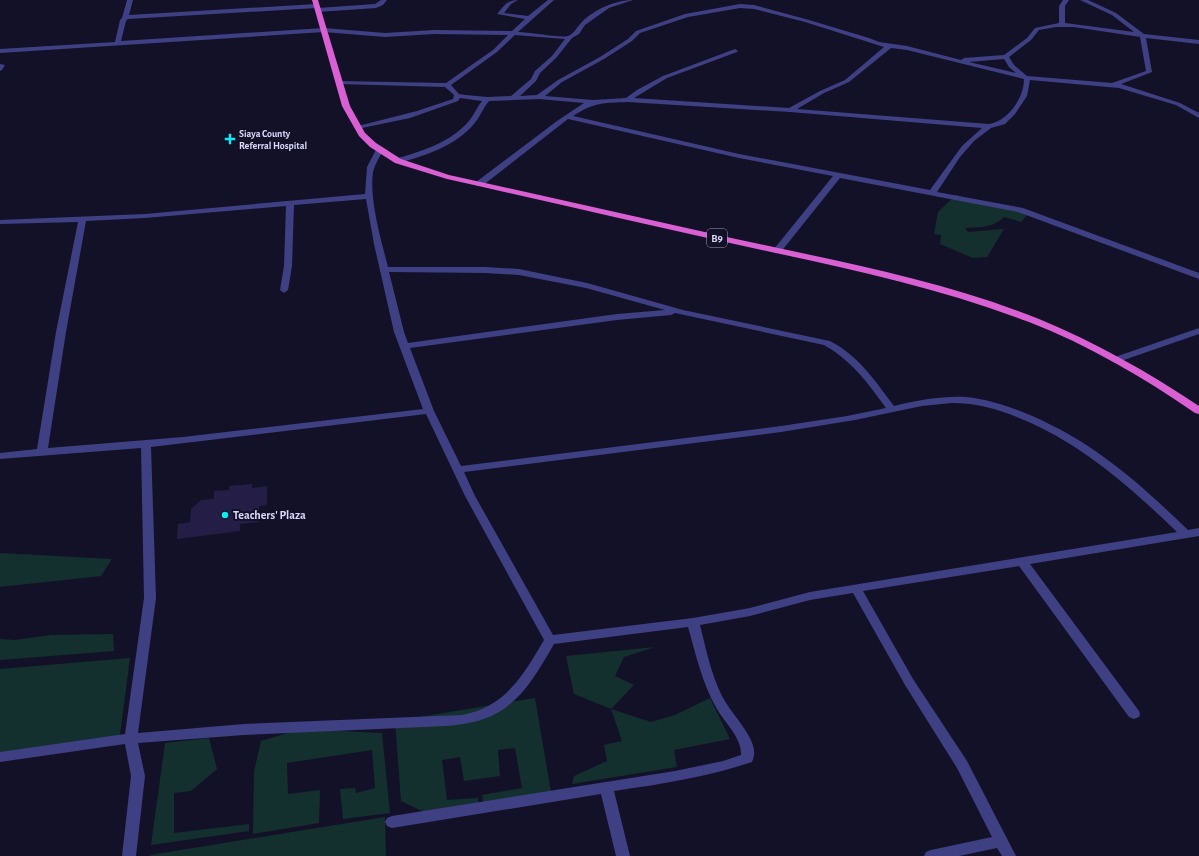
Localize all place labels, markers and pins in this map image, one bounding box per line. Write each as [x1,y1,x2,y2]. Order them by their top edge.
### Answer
place label: Siaya County Referral Hospital [239,129,307,151]
marker: Siaya County Referral Hospital [224,133,236,145]
place label: Teachers' Plaza [233,509,306,521]
marker: Teachers' Plaza [220,510,230,520]

